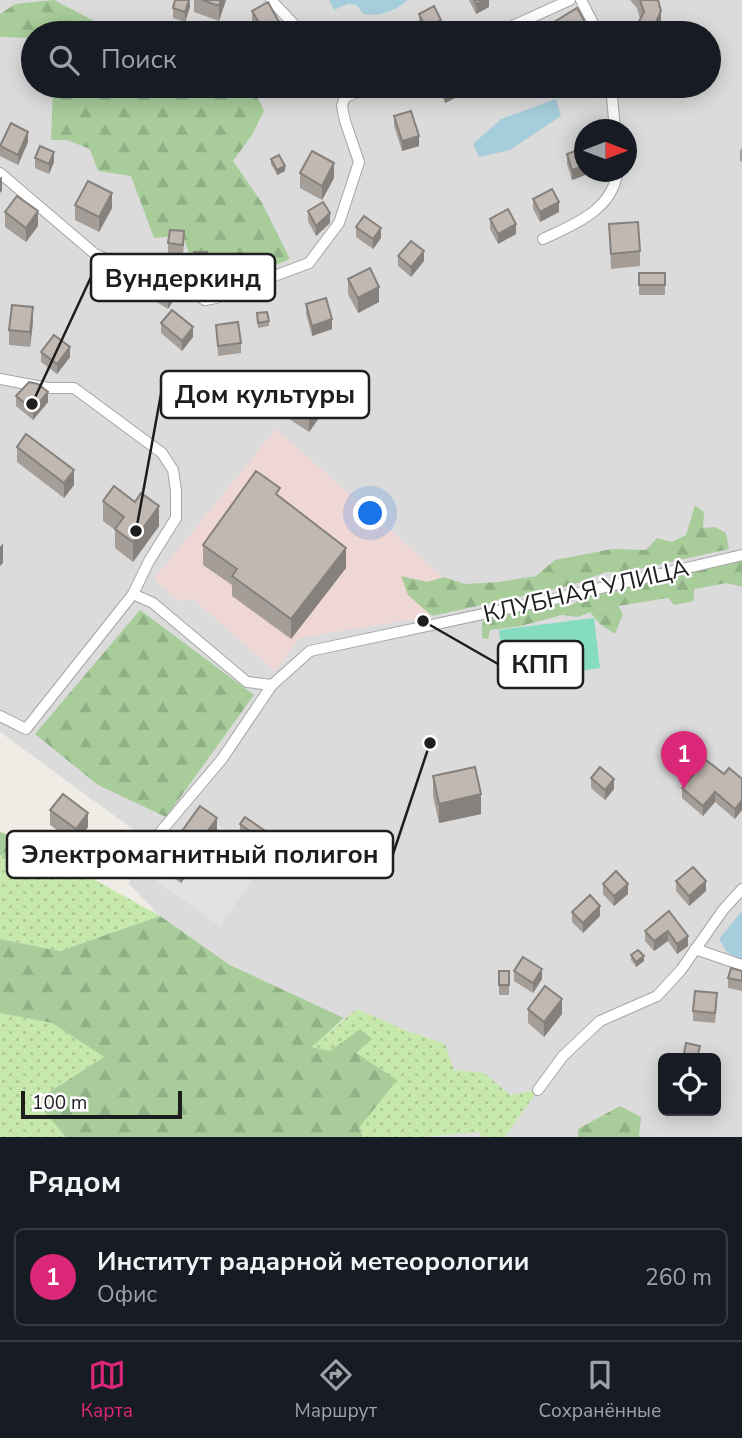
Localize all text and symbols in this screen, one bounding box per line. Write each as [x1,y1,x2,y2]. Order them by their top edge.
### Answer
search box [21,21,721,98]
icon: search [45,41,83,79]
text: Поиск [101,42,177,77]
north arrow [574,119,637,182]
callout: Вундеркинд [91,254,275,301]
text: Вундеркинд [105,261,261,296]
callout: Дом культуры [161,371,369,418]
text: Дом культуры [175,377,355,412]
your location [353,496,387,530]
street label: КЛУБНАЯ УЛИЦА [480,552,692,630]
callout: КПП [498,641,583,688]
text: КПП [511,647,569,682]
pin: 1 [661,731,707,789]
callout: Электромагнитный полигон [7,831,393,878]
text: Электромагнитный полигон [21,837,379,872]
map controls [658,1053,721,1116]
button: locate [658,1053,721,1116]
scale bar [21,1088,182,1120]
text: 100 m [32,1090,87,1116]
text: Рядом [28,1162,121,1203]
text: Институт радарной метеорологии [97,1244,529,1279]
text: 1 [46,1262,60,1293]
text: 260 m [645,1262,712,1293]
text: Офис [97,1279,157,1310]
tab: Карта [81,1356,133,1424]
tab: Маршрут [295,1356,377,1424]
tab: Сохранённые [539,1356,661,1424]

